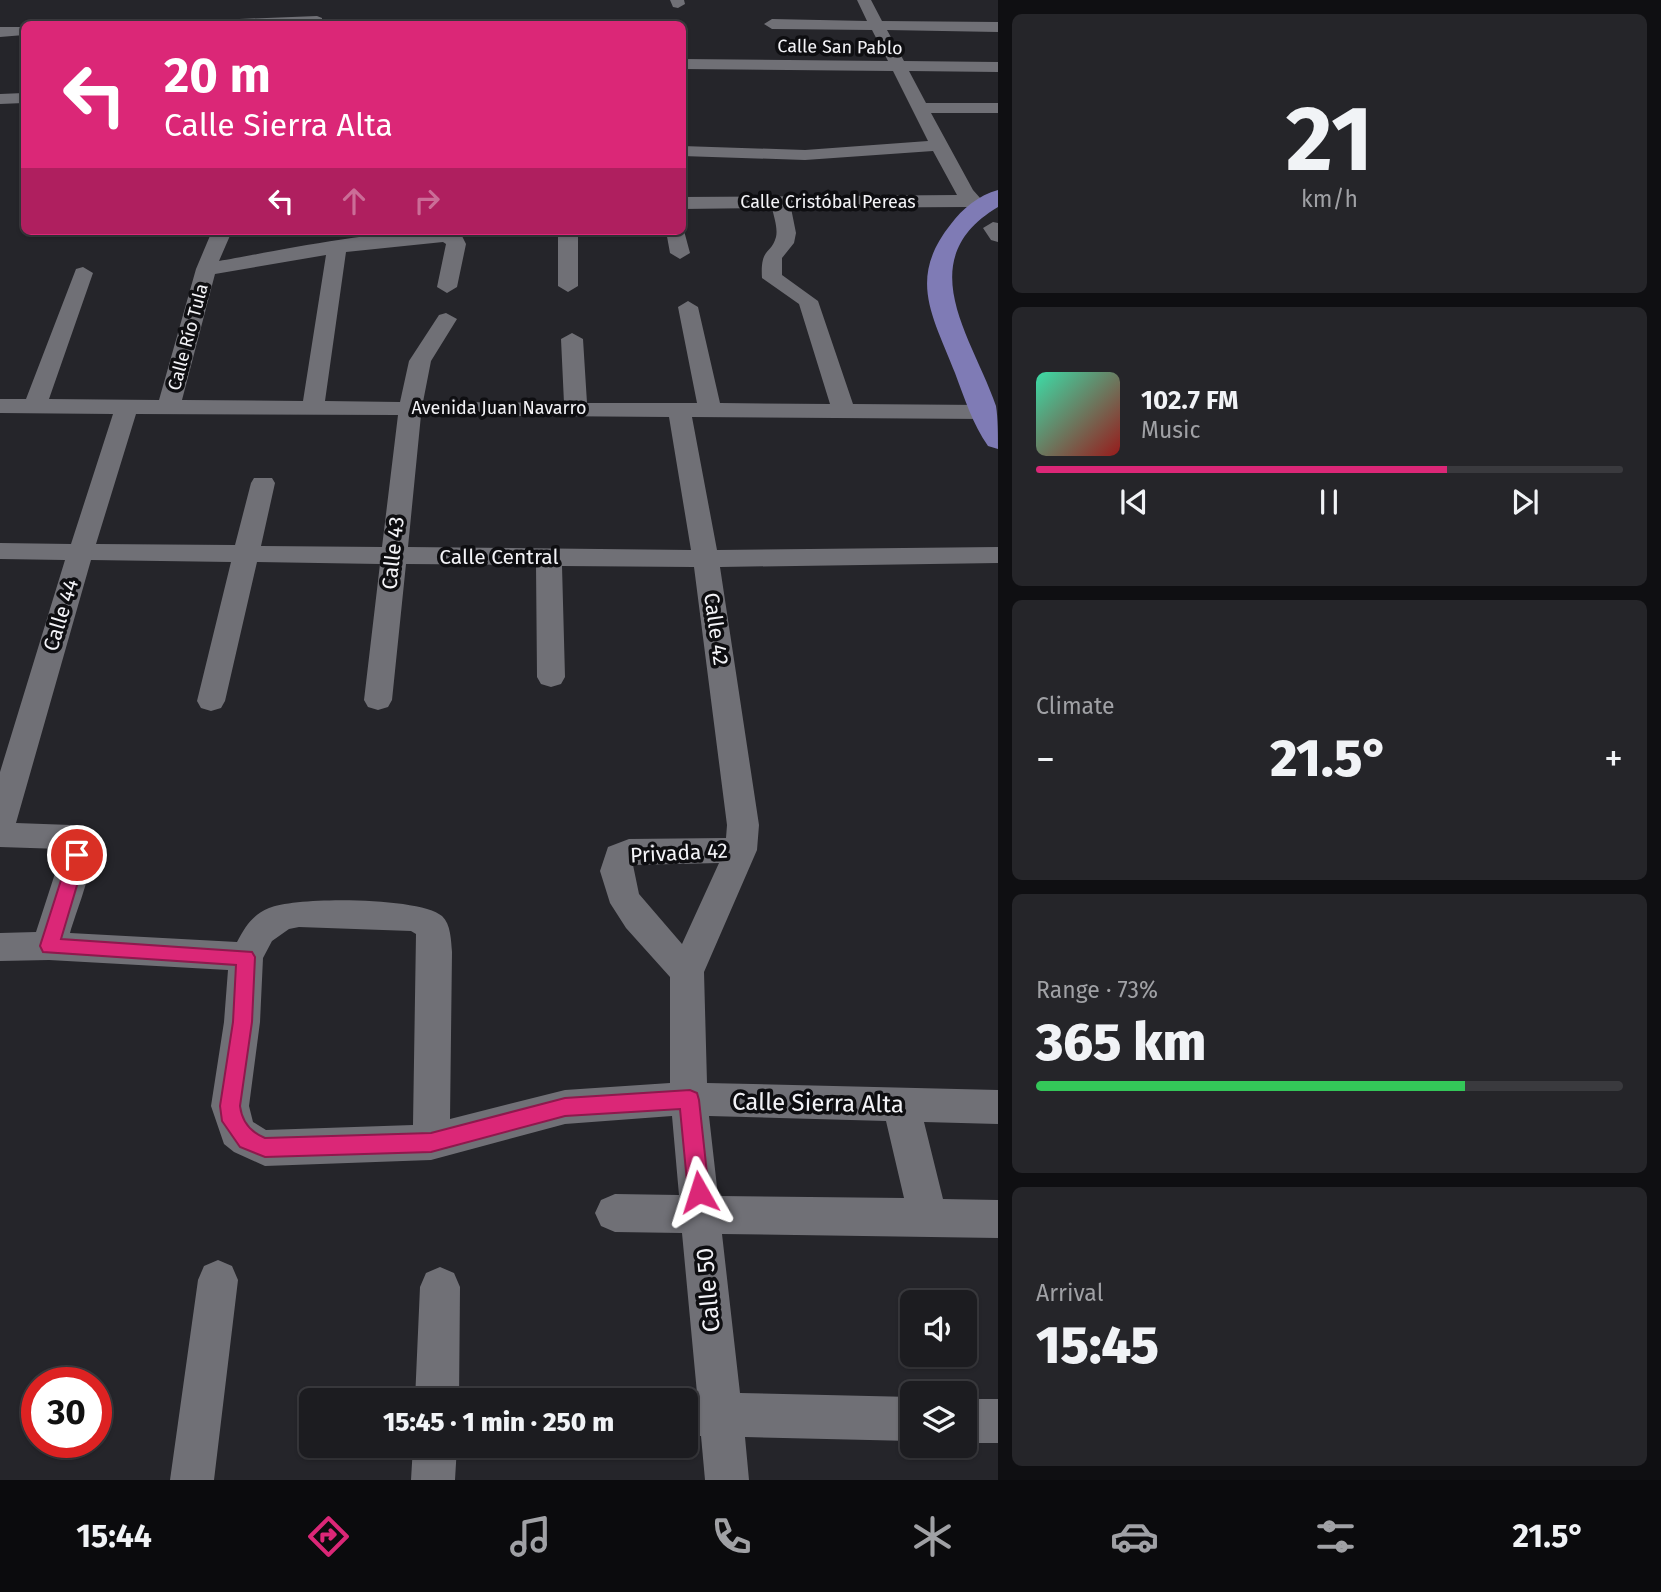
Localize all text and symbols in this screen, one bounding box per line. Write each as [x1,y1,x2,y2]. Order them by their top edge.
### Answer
street label: Calle San Pablo [777,35,903,59]
text: 20 m [164,46,271,105]
icon: left [49,49,140,140]
text: 21 [1286,85,1373,194]
text: Calle Sierra Alta [164,106,393,144]
icon: left [262,182,300,220]
icon: ahead [335,182,373,220]
icon: right [408,182,446,220]
text: km/h [1301,185,1358,213]
street label: Calle Cristóbal Pereas [740,191,916,213]
street label: Calle Río Tula [163,281,213,393]
text: 102.7 FM [1141,385,1238,416]
street label: Avenida Juan Navarro [412,397,586,419]
text: Music [1141,416,1201,444]
icon: previous [1115,483,1153,521]
icon: pause [1310,483,1348,521]
icon: next [1506,483,1544,521]
street label: Calle 43 [376,515,410,591]
street label: Calle Central [439,544,559,570]
street label: Calle 44 [38,576,84,654]
street label: Calle 42 [698,591,734,667]
text: Climate [1036,692,1115,720]
text: 21.5° [1270,727,1389,790]
text: − [1036,736,1055,782]
text: + [1604,736,1623,782]
pin [47,825,107,885]
icon: arrive [58,836,96,874]
street label: Privada 42 [629,837,729,869]
text: Range · 73% [1036,976,1158,1004]
text: 365 km [1036,1011,1206,1074]
street label: Calle Sierra Alta [732,1088,904,1118]
position arrow [662,1155,736,1229]
street label: Calle 50 [690,1247,726,1333]
text: Arrival [1036,1279,1103,1307]
map controls [900,1290,977,1458]
button: sound [900,1290,977,1367]
text: 15:45 [1036,1314,1159,1377]
speed limit sign: 30 [21,1367,112,1458]
button: layers [900,1381,977,1458]
text: 15:45 · 1 min · 250 m [383,1407,614,1438]
icon: directions [304,1512,353,1561]
icon: music [506,1512,555,1561]
icon: phone [707,1512,756,1561]
icon: climate [908,1512,957,1561]
icon: car [1110,1512,1159,1561]
icon: filters [1311,1512,1360,1561]
text: 15:44 [76,1517,152,1555]
text: 21.5° [1513,1517,1585,1555]

